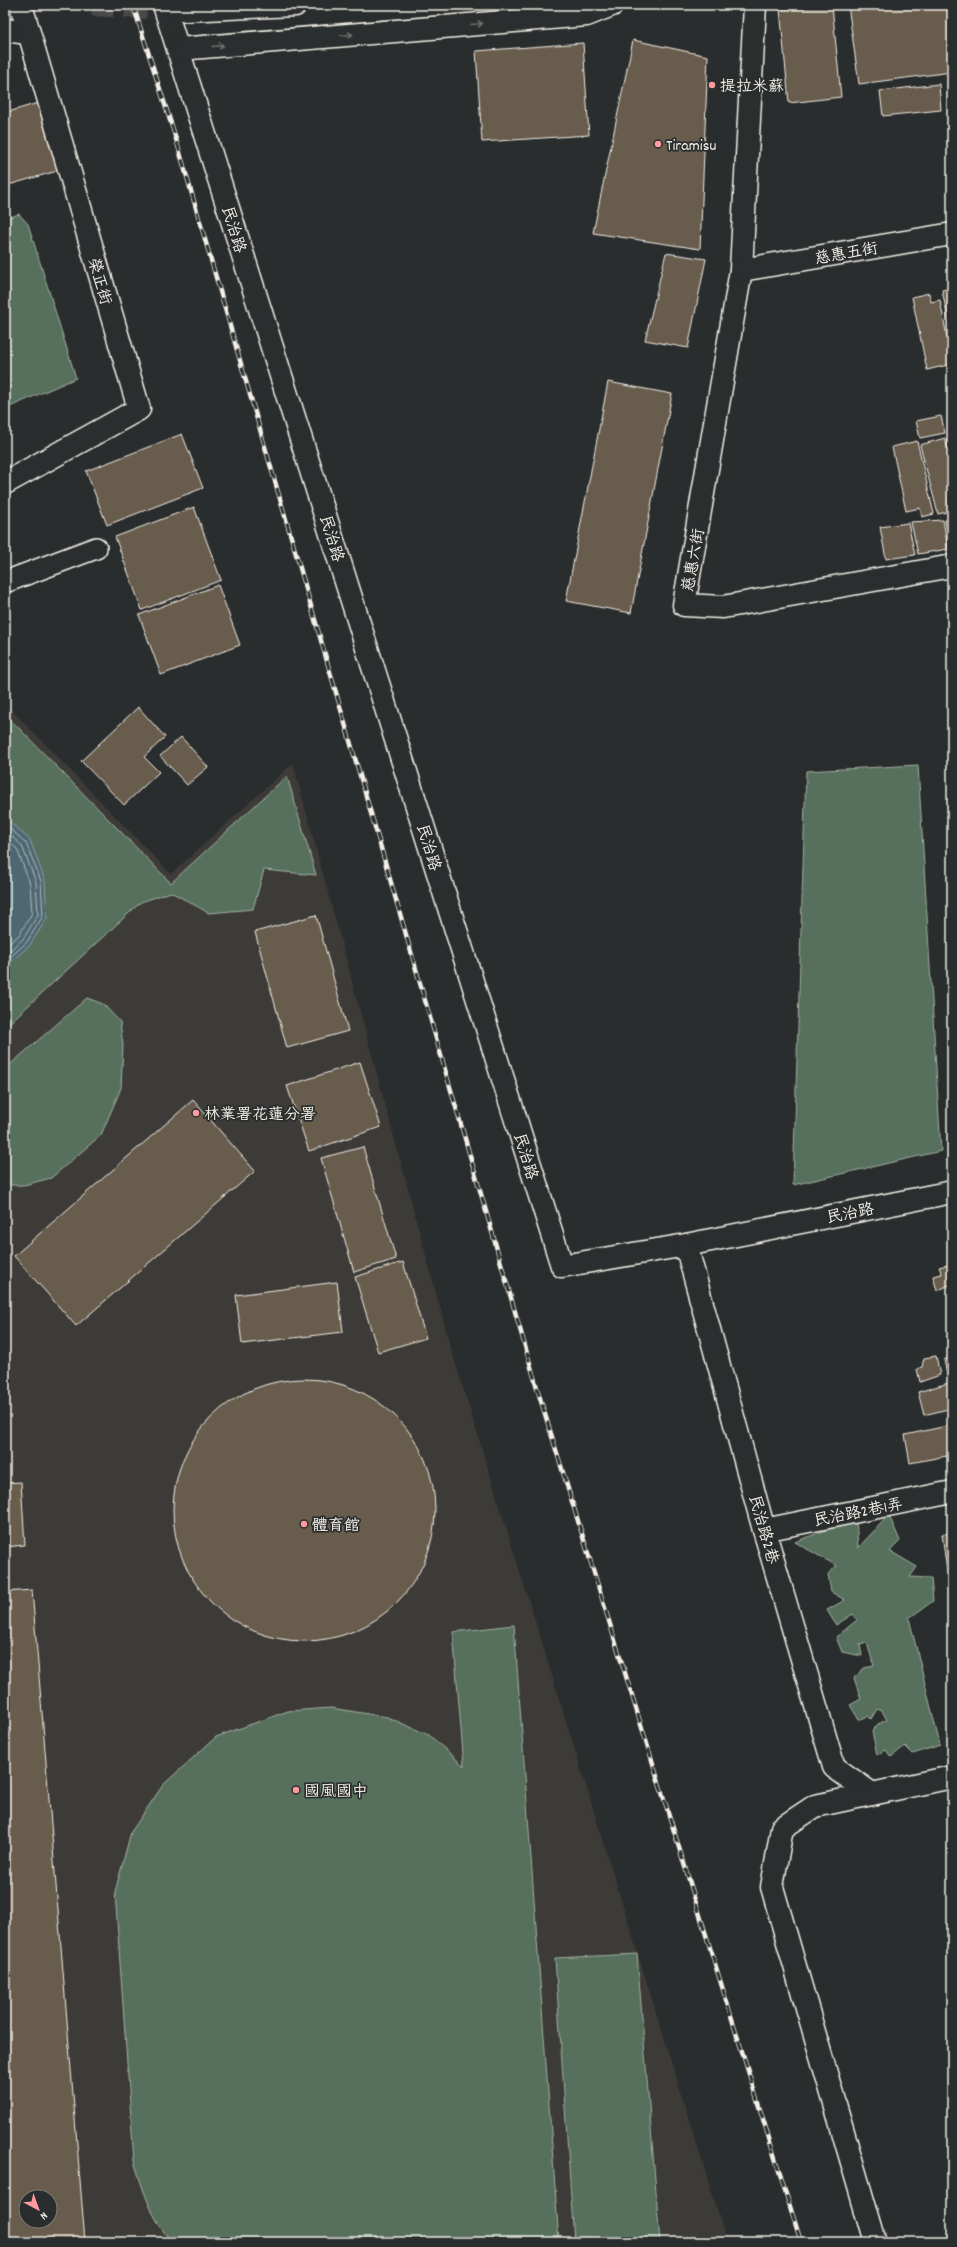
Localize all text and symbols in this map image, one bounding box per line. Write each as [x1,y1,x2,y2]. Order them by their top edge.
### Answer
one-way arrow [470,20,483,28]
one-way arrow [340,31,353,39]
one-way arrow [211,42,224,49]
place label: 提拉米蘇 [720,76,784,99]
marker: 提拉米蘇 [707,80,717,90]
place label: Tiramisu [666,135,716,158]
marker: Tiramisu [653,139,663,149]
street label: 民治路 [215,203,251,256]
street label: 慈惠五街 [813,238,880,271]
street label: 榮正街 [81,255,116,308]
street label: 民治路 [313,512,349,565]
street label: 慈惠六街 [678,527,711,594]
street label: 民治路 [410,821,446,874]
place label: 林業署花蓮分署 [204,1104,316,1127]
marker: 林業署花蓮分署 [191,1108,201,1118]
street label: 民治路 [507,1130,543,1183]
street label: 民治路 [825,1199,876,1230]
street label: 民治路2巷 [742,1492,783,1567]
street label: 民治路2巷1弄 [812,1494,905,1533]
place label: 體育館 [312,1515,360,1538]
marker: 體育館 [299,1519,309,1529]
place label: 國風國中 [304,1781,368,1804]
marker: 國風國中 [291,1785,301,1795]
north arrow [18,2189,58,2229]
text: N [36,2207,51,2223]

